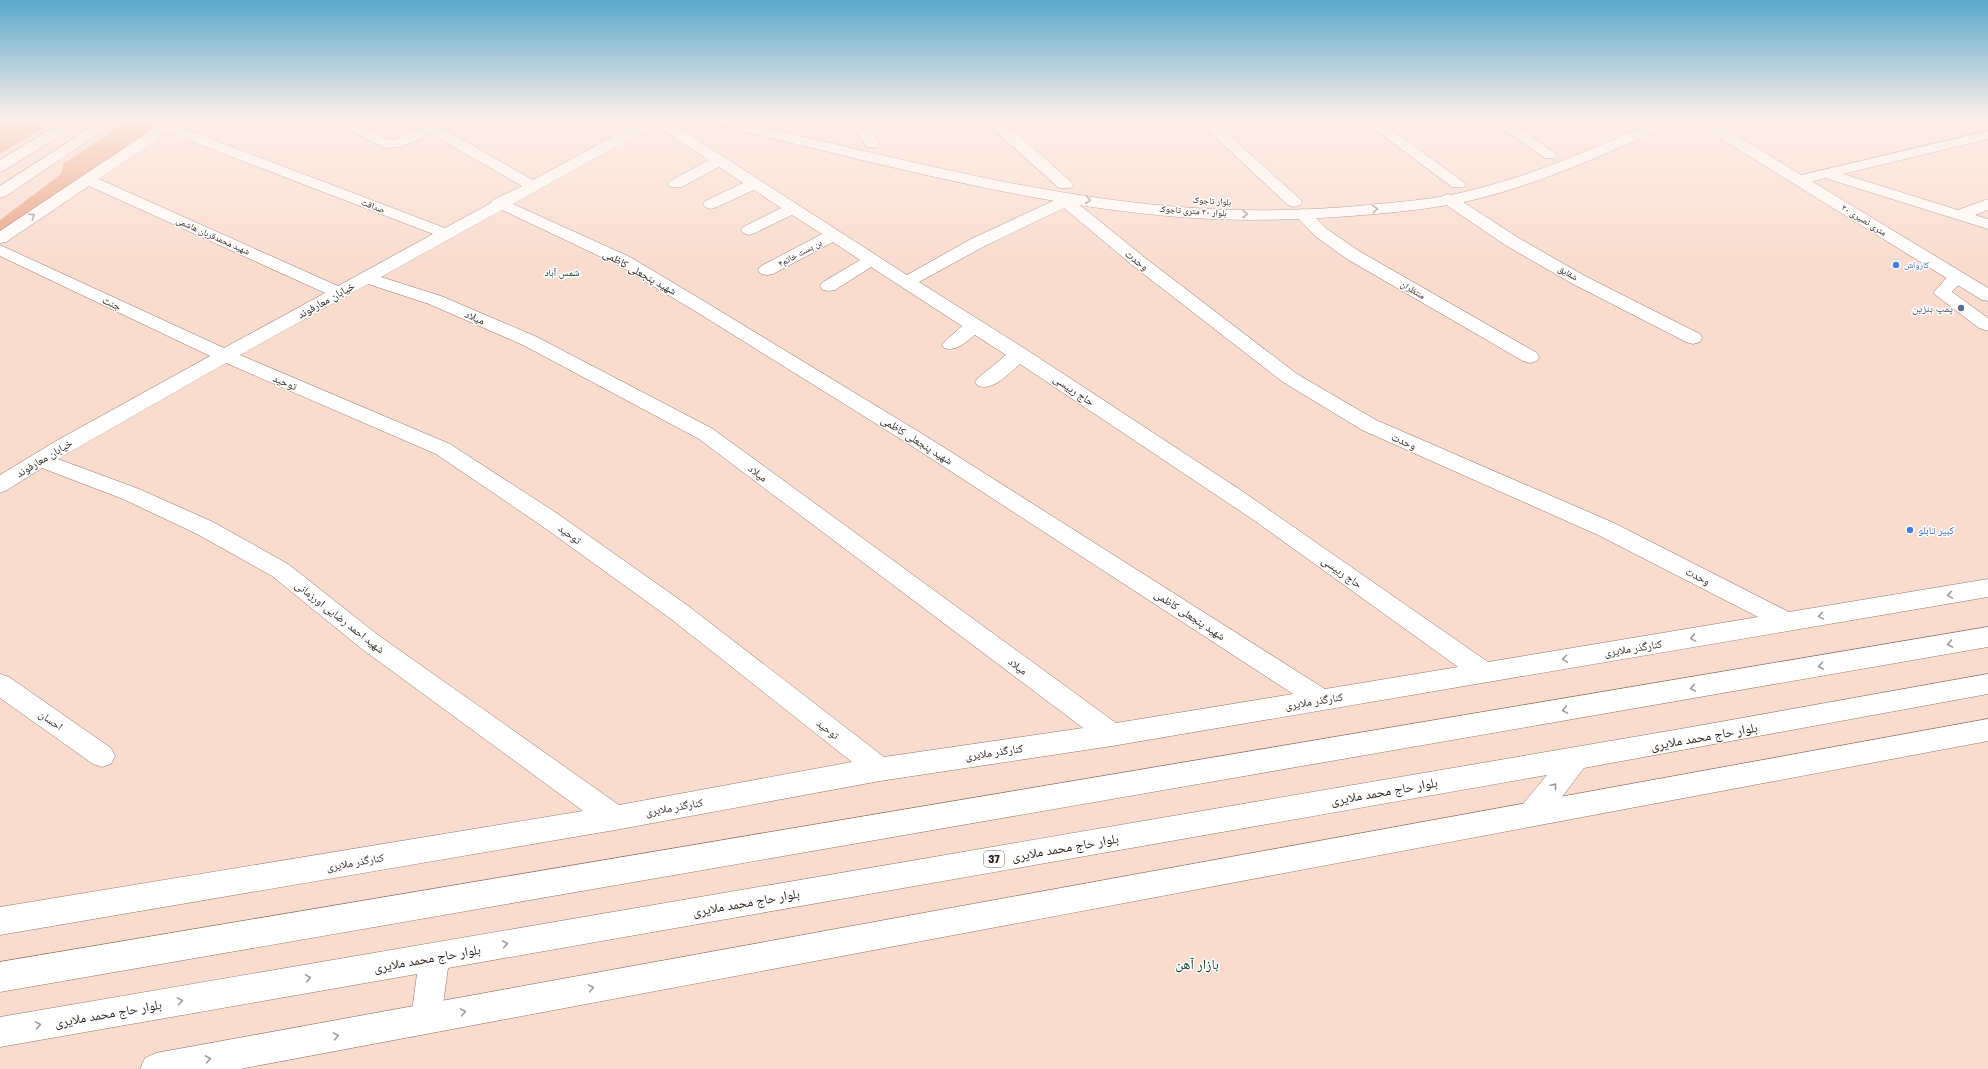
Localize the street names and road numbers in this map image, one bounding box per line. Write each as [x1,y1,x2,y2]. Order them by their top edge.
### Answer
street label: بلوار تاجوک [1192,194,1232,208]
street label: صداقت [360,196,387,215]
street label: ۲۰ متری نصیری [1840,201,1889,238]
street label: بلوار ۳۰ متری تاجوک [1159,203,1228,219]
street label: شهید محمدقربان هاشمی [175,214,252,257]
street label: بن بست خاتم۴ [776,236,824,270]
street label: شهید پنجعلی کاظمی [601,246,679,298]
street label: وحدت [1123,247,1151,273]
street label: شقایق [1557,263,1580,283]
street label: منتظران [1399,278,1428,301]
street label: خیابان معارفوند [295,279,357,321]
street label: جنت [101,293,124,313]
street label: میلاد [463,307,487,327]
street label: توحید [271,371,300,393]
street label: حاج رییسی [1051,371,1097,409]
street label: شهید پنجعلی کاظمی [879,412,955,468]
street label: وحدت [1390,429,1419,452]
street label: خیابان معارفوند [13,436,75,480]
street label: میلاد [746,461,770,484]
street label: توحید [556,521,585,547]
street label: حاج رییسی [1319,553,1365,591]
street label: وحدت [1684,564,1713,587]
street label: شهید احمد رضایی اورزمانی [292,578,388,656]
street label: شهید پنجعلی کاظمی [1152,587,1228,643]
street label: کنارگذر ملایری [1603,636,1663,659]
street label: میلاد [1006,654,1030,677]
street label: کنارگذر ملایری [1284,689,1344,712]
street label: احسان [36,707,66,733]
street label: توحید [814,716,843,742]
street label: بلوار حاج محمد ملایری [1649,719,1759,755]
street label: کنارگذر ملایری [964,741,1024,763]
street label: بلوار حاج محمد ملایری [1329,774,1439,810]
street label: کنارگذر ملایری [644,795,704,819]
street label: بلوار حاج محمد ملایری [1010,830,1120,866]
street label: کنارگذر ملایری [325,850,385,874]
road number: 37 [984,851,1004,867]
street label: بلوار حاج محمد ملایری [691,885,801,921]
street label: بلوار حاج محمد ملایری [372,941,482,977]
street label: بلوار حاج محمد ملایری [53,996,163,1032]

